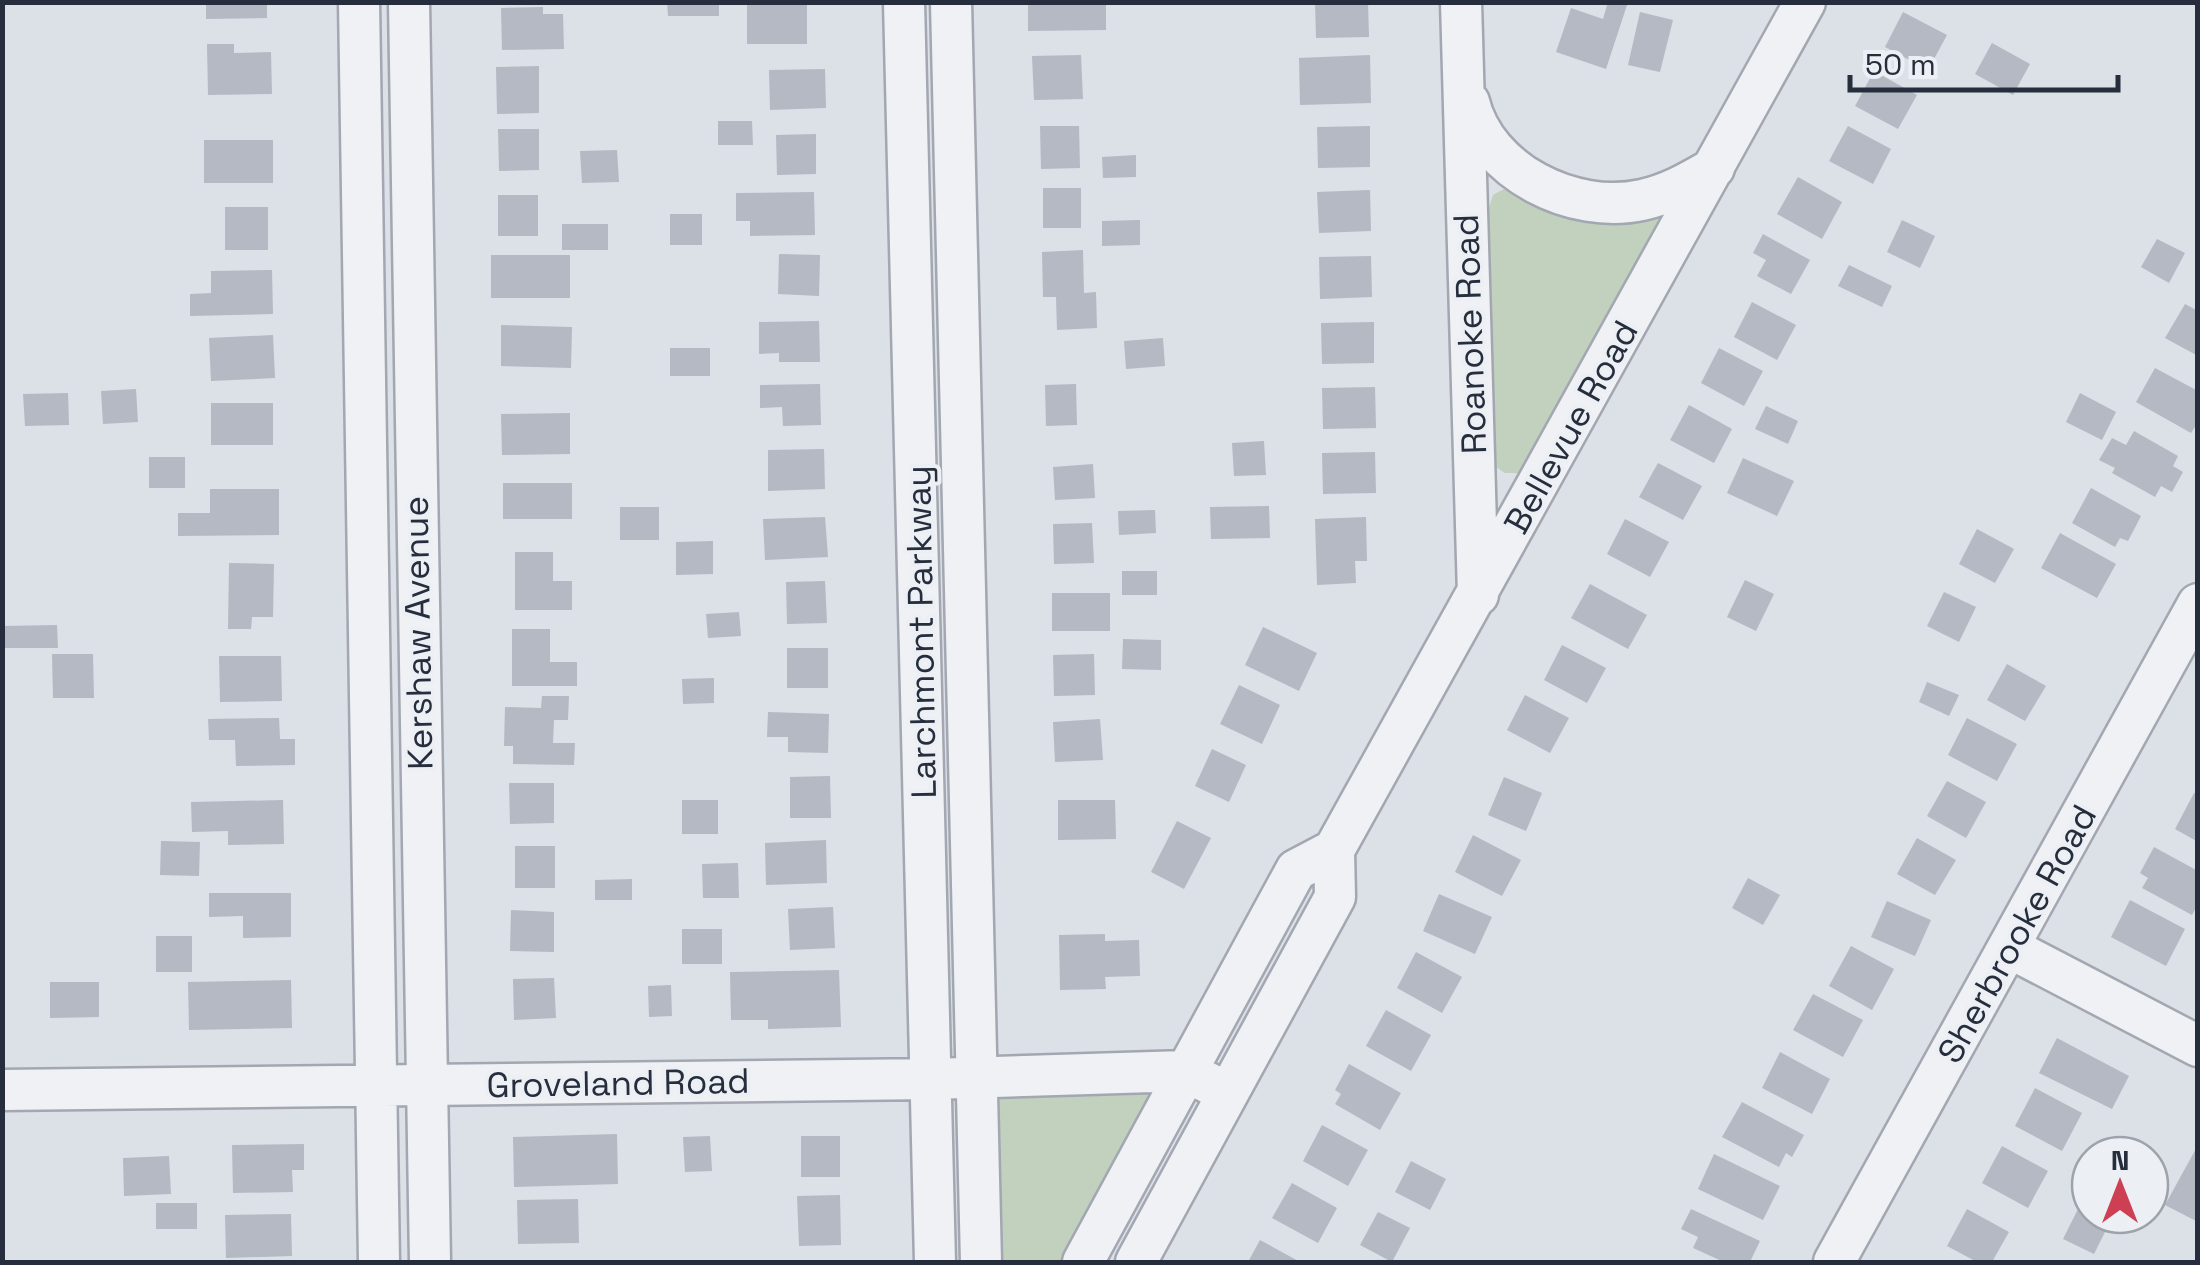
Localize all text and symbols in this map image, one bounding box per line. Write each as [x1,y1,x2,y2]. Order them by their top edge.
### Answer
scale bar [1850,30,2118,92]
text: 50 m [1865,45,1936,84]
street label: Roanoke Road [1444,213,1496,455]
street label: Bellevue Road [1494,313,1648,541]
street label: Larchmont Parkway [896,465,946,799]
street label: Kershaw Avenue [394,496,442,770]
street label: Sherbrooke Road [1928,797,2106,1071]
street label: Groveland Road [486,1059,750,1107]
north arrow [2070,1135,2170,1235]
text: N [2111,1142,2129,1178]

